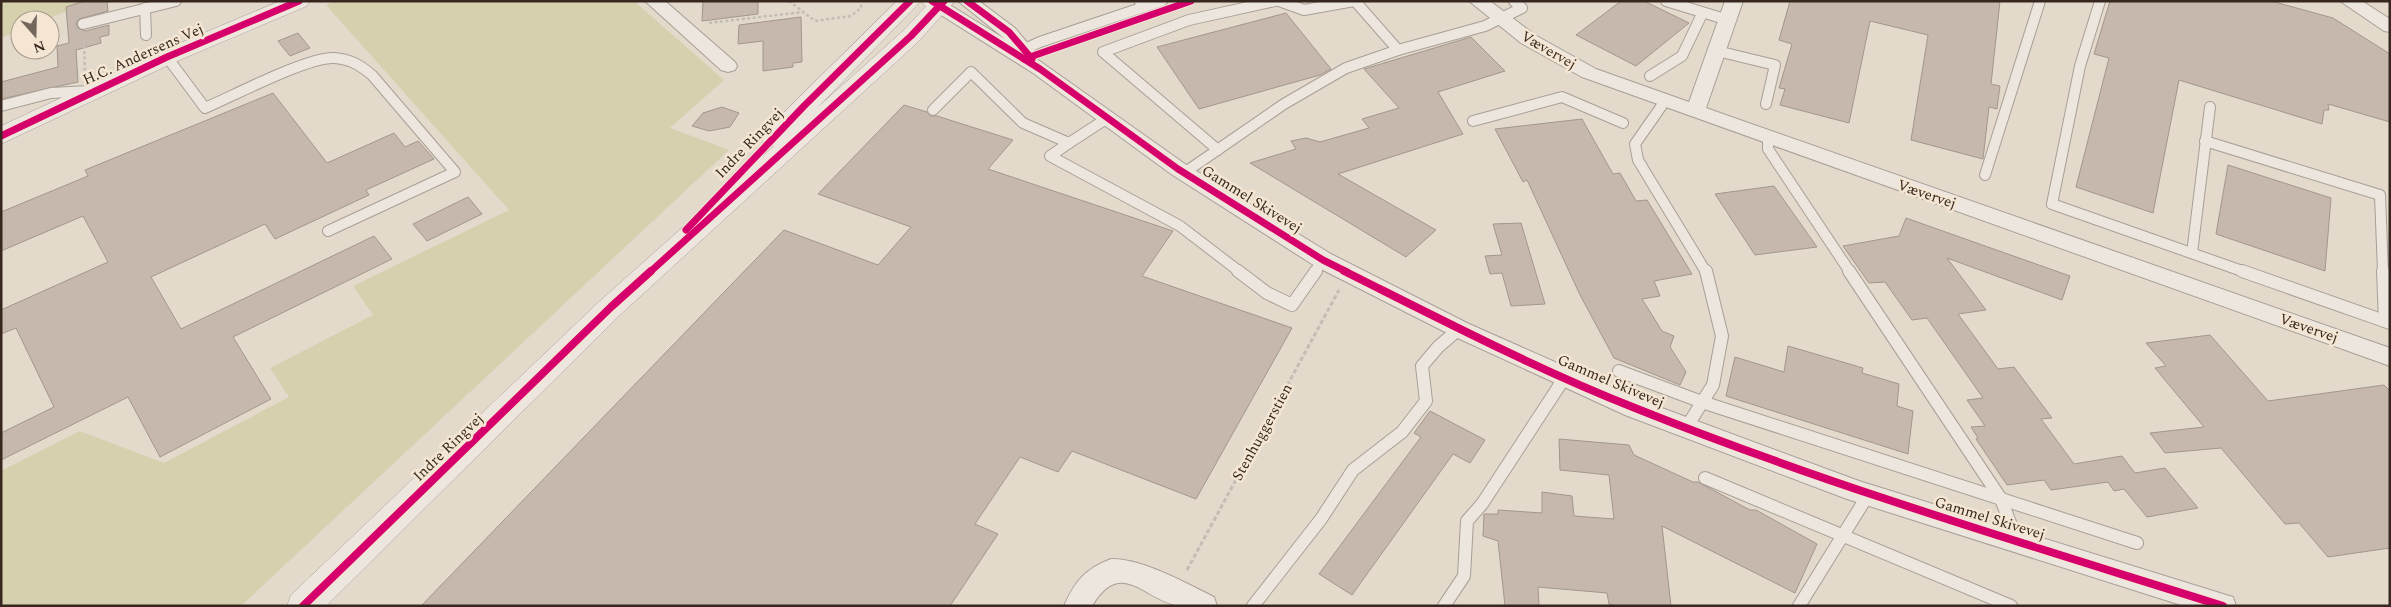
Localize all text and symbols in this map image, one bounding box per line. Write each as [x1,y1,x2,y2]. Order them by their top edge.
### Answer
north arrow [10,10,60,60]
street label: H.C. Andersens Vej [79,17,207,91]
street label: Vævervej [1517,25,1581,76]
text: N [30,35,48,59]
street label: Indre Ringvej [710,103,789,184]
street label: Gammel Skivevej [1197,159,1306,239]
street label: Vævervej [1894,174,1959,215]
street label: Vævervej [2276,308,2341,349]
street label: Gammel Skivevej [1554,349,1668,414]
street label: Stenhuggerstien [1226,379,1299,485]
street label: Indre Ringvej [408,408,489,487]
street label: Gammel Skivevej [1932,491,2048,546]

